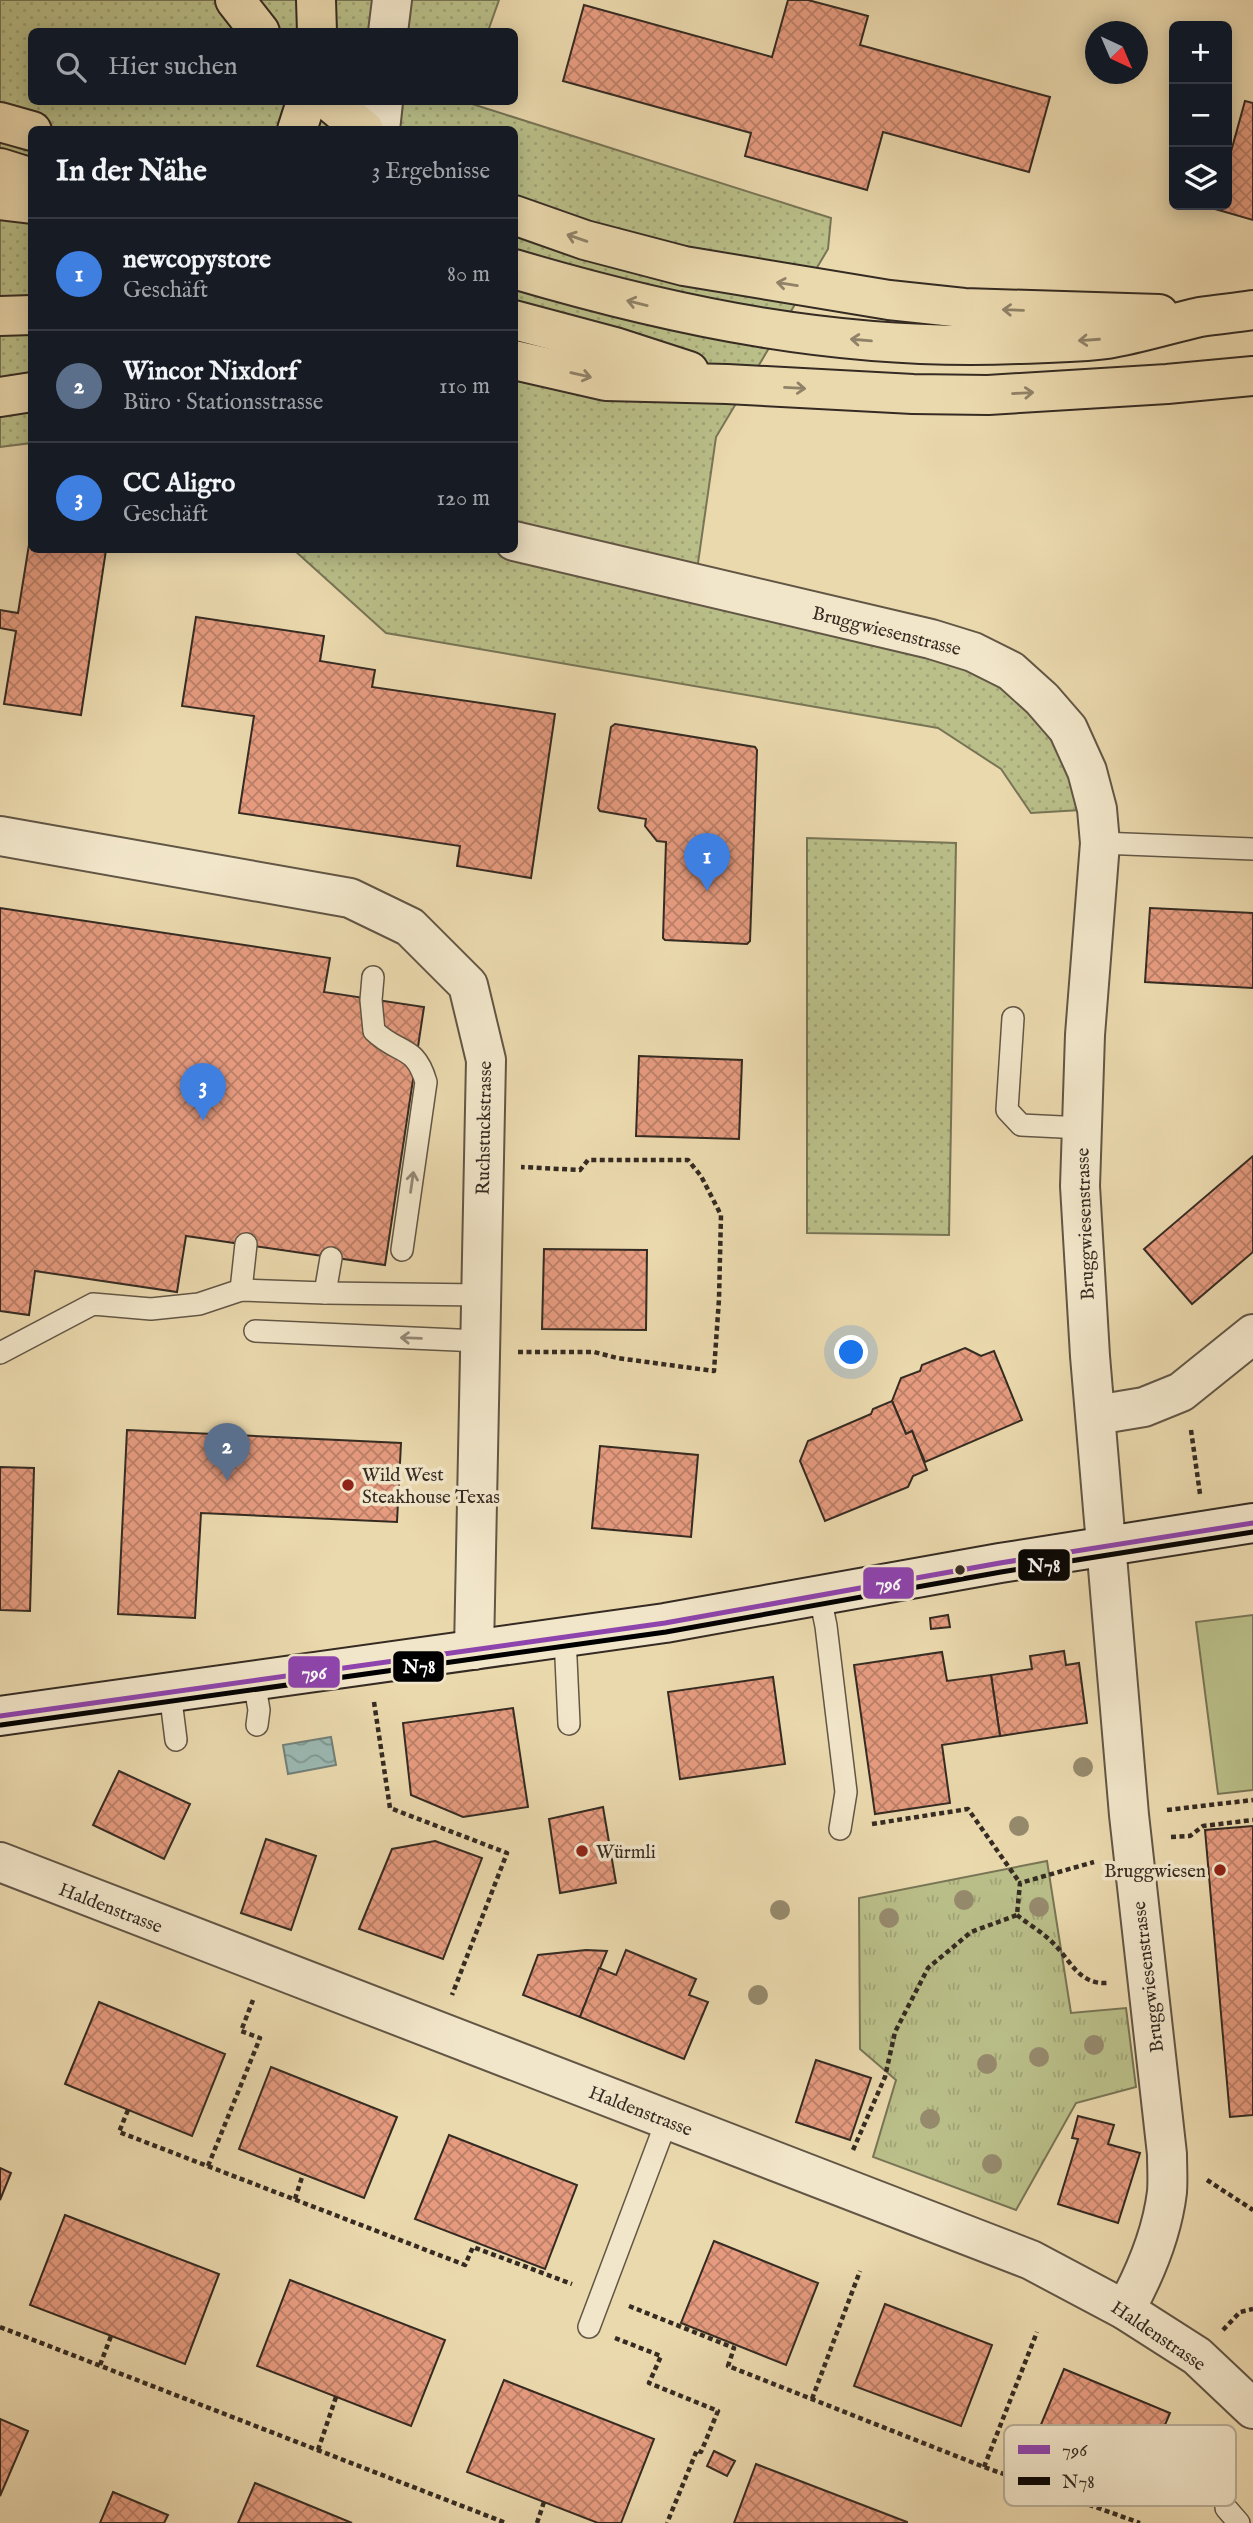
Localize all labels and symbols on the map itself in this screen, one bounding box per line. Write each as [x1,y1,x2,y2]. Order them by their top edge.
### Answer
north arrow [1085,21,1148,84]
one-way arrow [567,231,589,243]
one-way arrow [776,277,799,290]
one-way arrow [627,296,649,309]
one-way arrow [1002,304,1025,317]
one-way arrow [851,333,873,346]
one-way arrow [1078,334,1100,347]
one-way arrow [569,369,592,383]
one-way arrow [784,382,806,395]
one-way arrow [1011,386,1034,399]
street label: Bruggwiesenstrasse [810,602,964,662]
pin: 1 [684,833,730,891]
street label: Ruchstuckstrasse [472,1060,498,1195]
pin: 3 [180,1063,226,1121]
street label: Bruggwiesenstrasse [1071,1147,1101,1301]
one-way arrow [405,1171,418,1194]
one-way arrow [399,1331,422,1344]
your location [834,1335,868,1369]
pin: 2 [204,1423,250,1481]
place label: Wild West Steakhouse Texas [362,1464,500,1510]
marker: Wild West Steakhouse Texas [340,1477,356,1493]
line badge: N78 [1017,1548,1071,1582]
text: N78 [1027,1555,1060,1579]
unlabelled marker [953,1563,967,1577]
line badge: 796 [862,1566,915,1600]
text: 796 [875,1573,902,1597]
line badge: N78 [392,1650,445,1683]
line badge: 796 [287,1655,341,1689]
text: N78 [402,1656,435,1680]
text: 796 [301,1662,328,1686]
place label: Würmli [596,1841,656,1865]
marker: Würmli [574,1843,590,1859]
place label: Bruggwiesen [1104,1860,1206,1884]
marker: Bruggwiesen [1212,1862,1228,1878]
street label: Haldenstrasse [55,1878,166,1940]
street label: Bruggwiesenstrasse [1128,1899,1170,2054]
street label: Haldenstrasse [585,2081,696,2143]
street label: Haldenstrasse [1106,2296,1210,2377]
legend [1004,2425,1236,2506]
text: 796 [1062,2439,1088,2463]
text: N78 [1062,2471,1095,2495]

